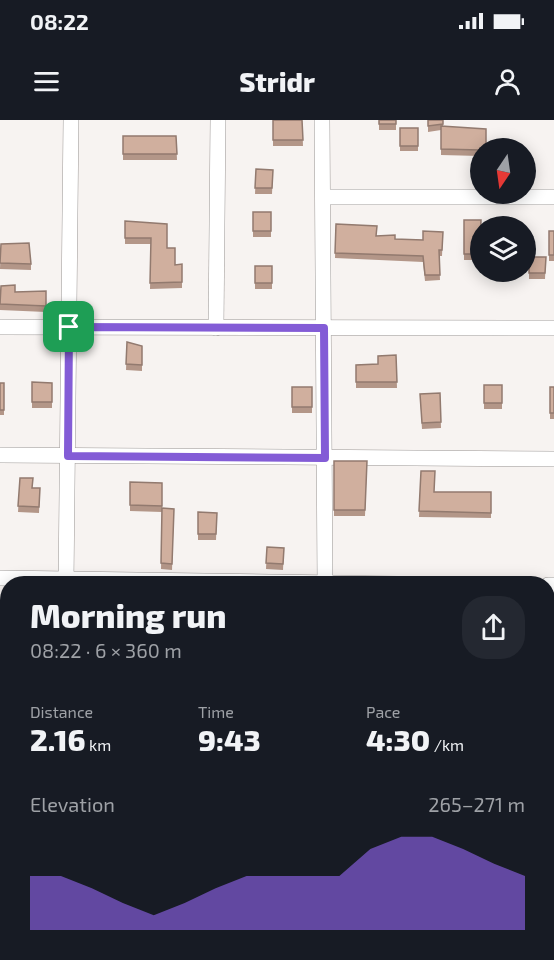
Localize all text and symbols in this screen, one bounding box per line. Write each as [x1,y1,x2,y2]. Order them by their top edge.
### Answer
text: 08:22 [30,8,89,34]
icon: menu [30,65,63,98]
text: Stridr [239,65,315,97]
icon: person [491,65,524,98]
north arrow [470,138,536,204]
map controls [470,138,536,282]
button: layers [470,216,536,282]
pin [43,301,94,352]
icon: arrive [52,310,85,343]
text: Morning run [30,595,227,635]
button: share [462,596,525,659]
text: 08:22 · 6 × 360 m [30,638,182,662]
text: Distance [30,702,93,721]
text: Time [198,702,234,721]
text: Pace [366,702,400,721]
text: 2.16 [30,721,86,757]
text: 9:43 [198,721,261,757]
text: 4:30 [366,721,430,757]
text: km [86,735,111,754]
text: /km [430,735,464,754]
text: Elevation [30,792,115,816]
text: 265–271 m [428,792,525,816]

